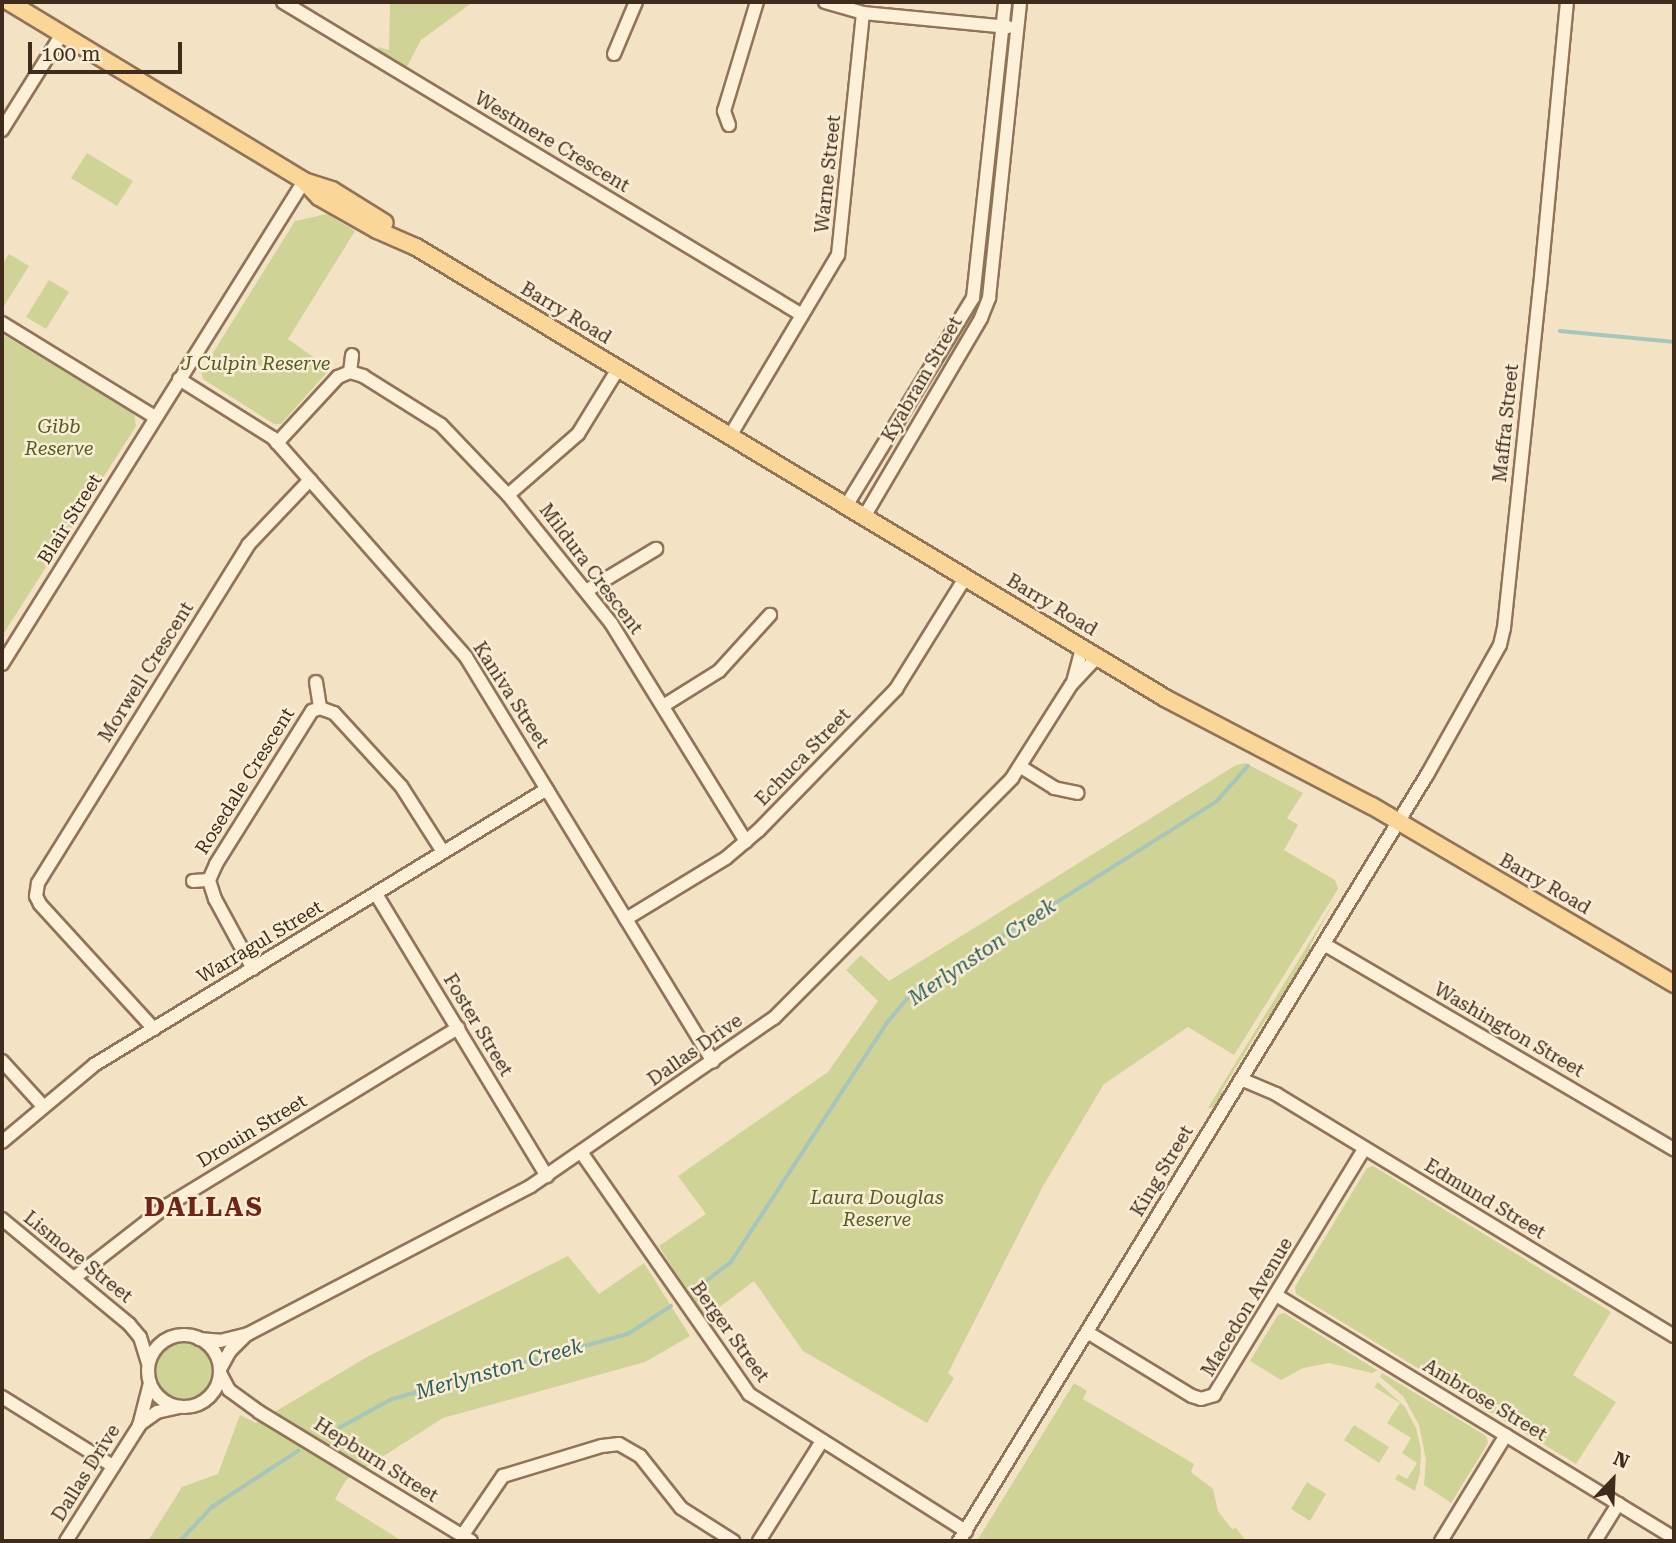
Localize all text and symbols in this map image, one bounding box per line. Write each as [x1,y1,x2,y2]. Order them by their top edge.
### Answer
scale bar [32,28,186,72]
text: 100 m [41,42,101,66]
street label: Westmere Crescent [470,87,634,197]
street label: Warne Street [810,114,846,234]
street label: Barry Road [517,277,615,349]
street label: Kyabram Street [877,312,967,446]
park label: J Culpin Reserve [182,353,330,375]
street label: Maffra Street [1488,363,1524,483]
park label: Gibb Reserve [25,416,93,460]
street label: Blair Street [33,470,107,568]
street label: Mildura Crescent [534,499,648,639]
street label: Barry Road [1003,569,1101,641]
street label: Morwell Crescent [94,598,198,746]
street label: Kaniva Street [468,637,554,753]
street label: Rosedale Crescent [191,703,299,859]
street label: Echuca Street [751,703,855,811]
street label: Barry Road [1495,849,1595,919]
water label: Merlynston Creek [903,893,1061,1011]
street label: Warragul Street [193,896,327,988]
street label: Foster Street [438,970,518,1080]
street label: Washington Street [1430,978,1588,1082]
street label: Dallas Drive [643,1009,747,1091]
street label: Drouin Street [193,1089,311,1173]
street label: King Street [1126,1121,1198,1221]
street label: Edmund Street [1420,1154,1550,1244]
park label: Laura Douglas Reserve [810,1187,944,1231]
district label: DALLAS [145,1192,263,1224]
street label: Lismore Street [19,1206,137,1308]
street label: Macedon Avenue [1196,1233,1298,1381]
street label: Berger Street [686,1277,774,1387]
water label: Merlynston Creek [413,1333,585,1405]
street label: Ambrose Street [1419,1354,1551,1446]
street label: Hepburn Street [310,1413,442,1507]
street label: Dallas Drive [47,1420,125,1526]
north arrow [1578,1445,1648,1515]
text: N [1610,1447,1633,1474]

